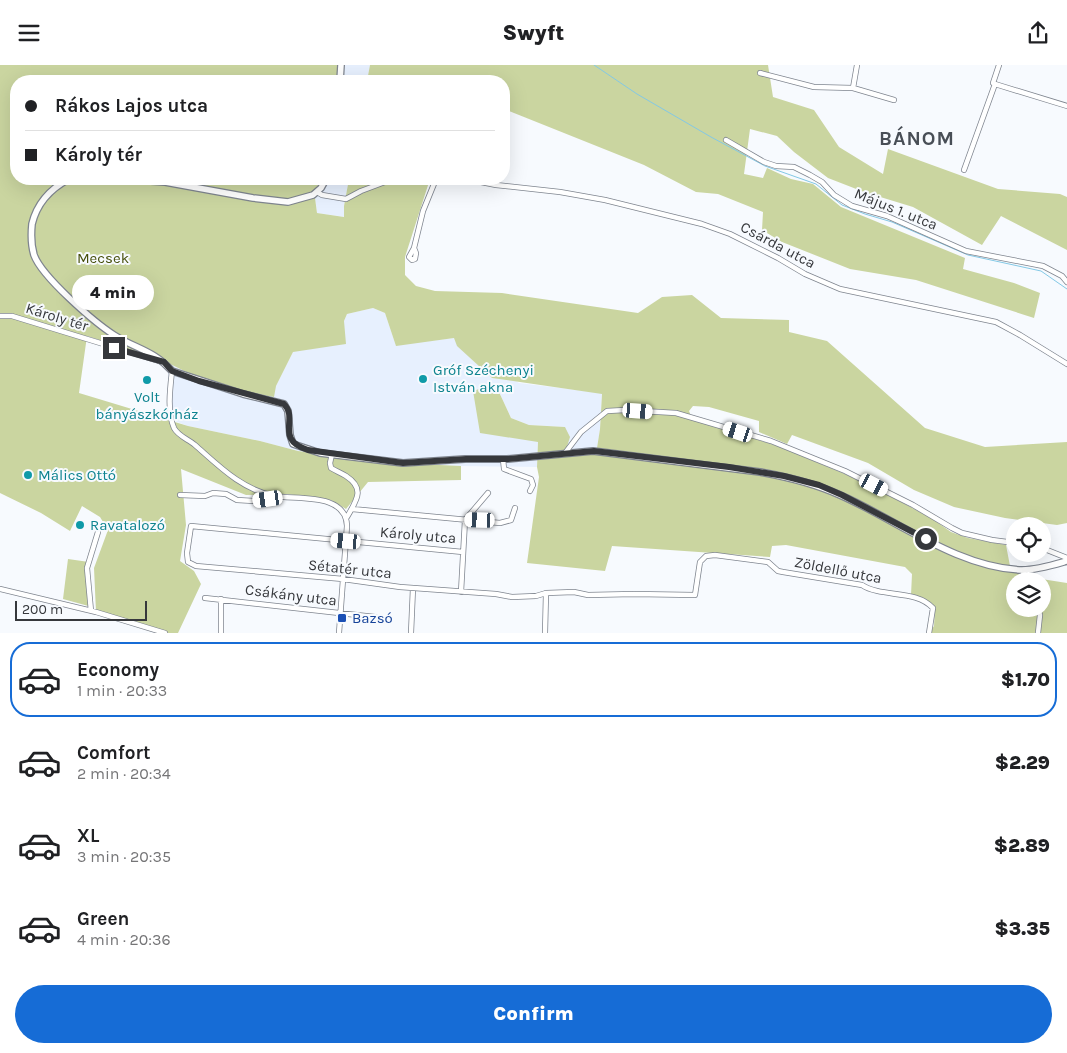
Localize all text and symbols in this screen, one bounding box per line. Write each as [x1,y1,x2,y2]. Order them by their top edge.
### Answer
icon: menu [15,19,43,47]
icon: share [1024,19,1052,47]
text: Swyft [503,20,564,46]
text: Rákos Lajos utca [55,95,208,117]
district label: BÁNOM [879,125,955,150]
text: Károly tér [55,144,142,166]
street label: Május 1. utca [852,184,940,234]
street label: Csárda utca [737,218,819,272]
park label: Mecsek [77,249,129,267]
callout: 4 min [73,275,155,311]
text: 4 min [90,283,136,302]
street label: Károly tér [24,299,91,335]
route end [103,337,125,359]
place label: Gróf Széchenyi István akna [433,361,534,396]
marker: Gróf Széchenyi István akna [417,373,429,385]
marker: Volt bányászkórház [141,374,153,386]
place label: Volt bányászkórház [96,388,198,423]
car [622,402,653,420]
car [721,420,754,444]
place label: Málics Ottó [38,466,116,484]
marker: Málics Ottó [22,469,34,481]
car [857,472,890,498]
car [252,489,283,509]
car [464,512,495,528]
place label: Ravatalozó [90,516,165,534]
map controls [1006,517,1051,617]
button: locate [1006,517,1051,562]
marker: Ravatalozó [74,519,86,531]
street label: Károly utca [379,523,457,547]
route start [915,528,937,550]
car [330,532,361,550]
street label: Zöldellő utca [793,553,883,587]
street label: Sétatér utca [307,556,393,582]
button: layers [1006,572,1051,617]
street label: Csákány utca [244,580,338,610]
scale bar [15,598,148,621]
text: 200 m [22,601,63,618]
place label: Bazsó [352,609,393,627]
marker: Bazsó [336,612,348,624]
icon: car [17,657,62,702]
text: Economy [77,659,159,681]
text: $1.70 [1001,669,1050,691]
text: 1 min · 20:33 [77,681,167,700]
icon: car [17,740,62,785]
text: Comfort [77,742,151,764]
text: $2.29 [995,752,1050,774]
text: 2 min · 20:34 [77,764,171,783]
icon: car [17,823,62,868]
text: XL [77,825,99,847]
text: $2.89 [994,835,1050,857]
text: 3 min · 20:35 [77,847,171,866]
icon: car [17,906,62,951]
text: Green [77,908,129,930]
text: $3.35 [995,918,1050,940]
text: 4 min · 20:36 [77,930,171,949]
button: Confirm [15,985,1052,1043]

